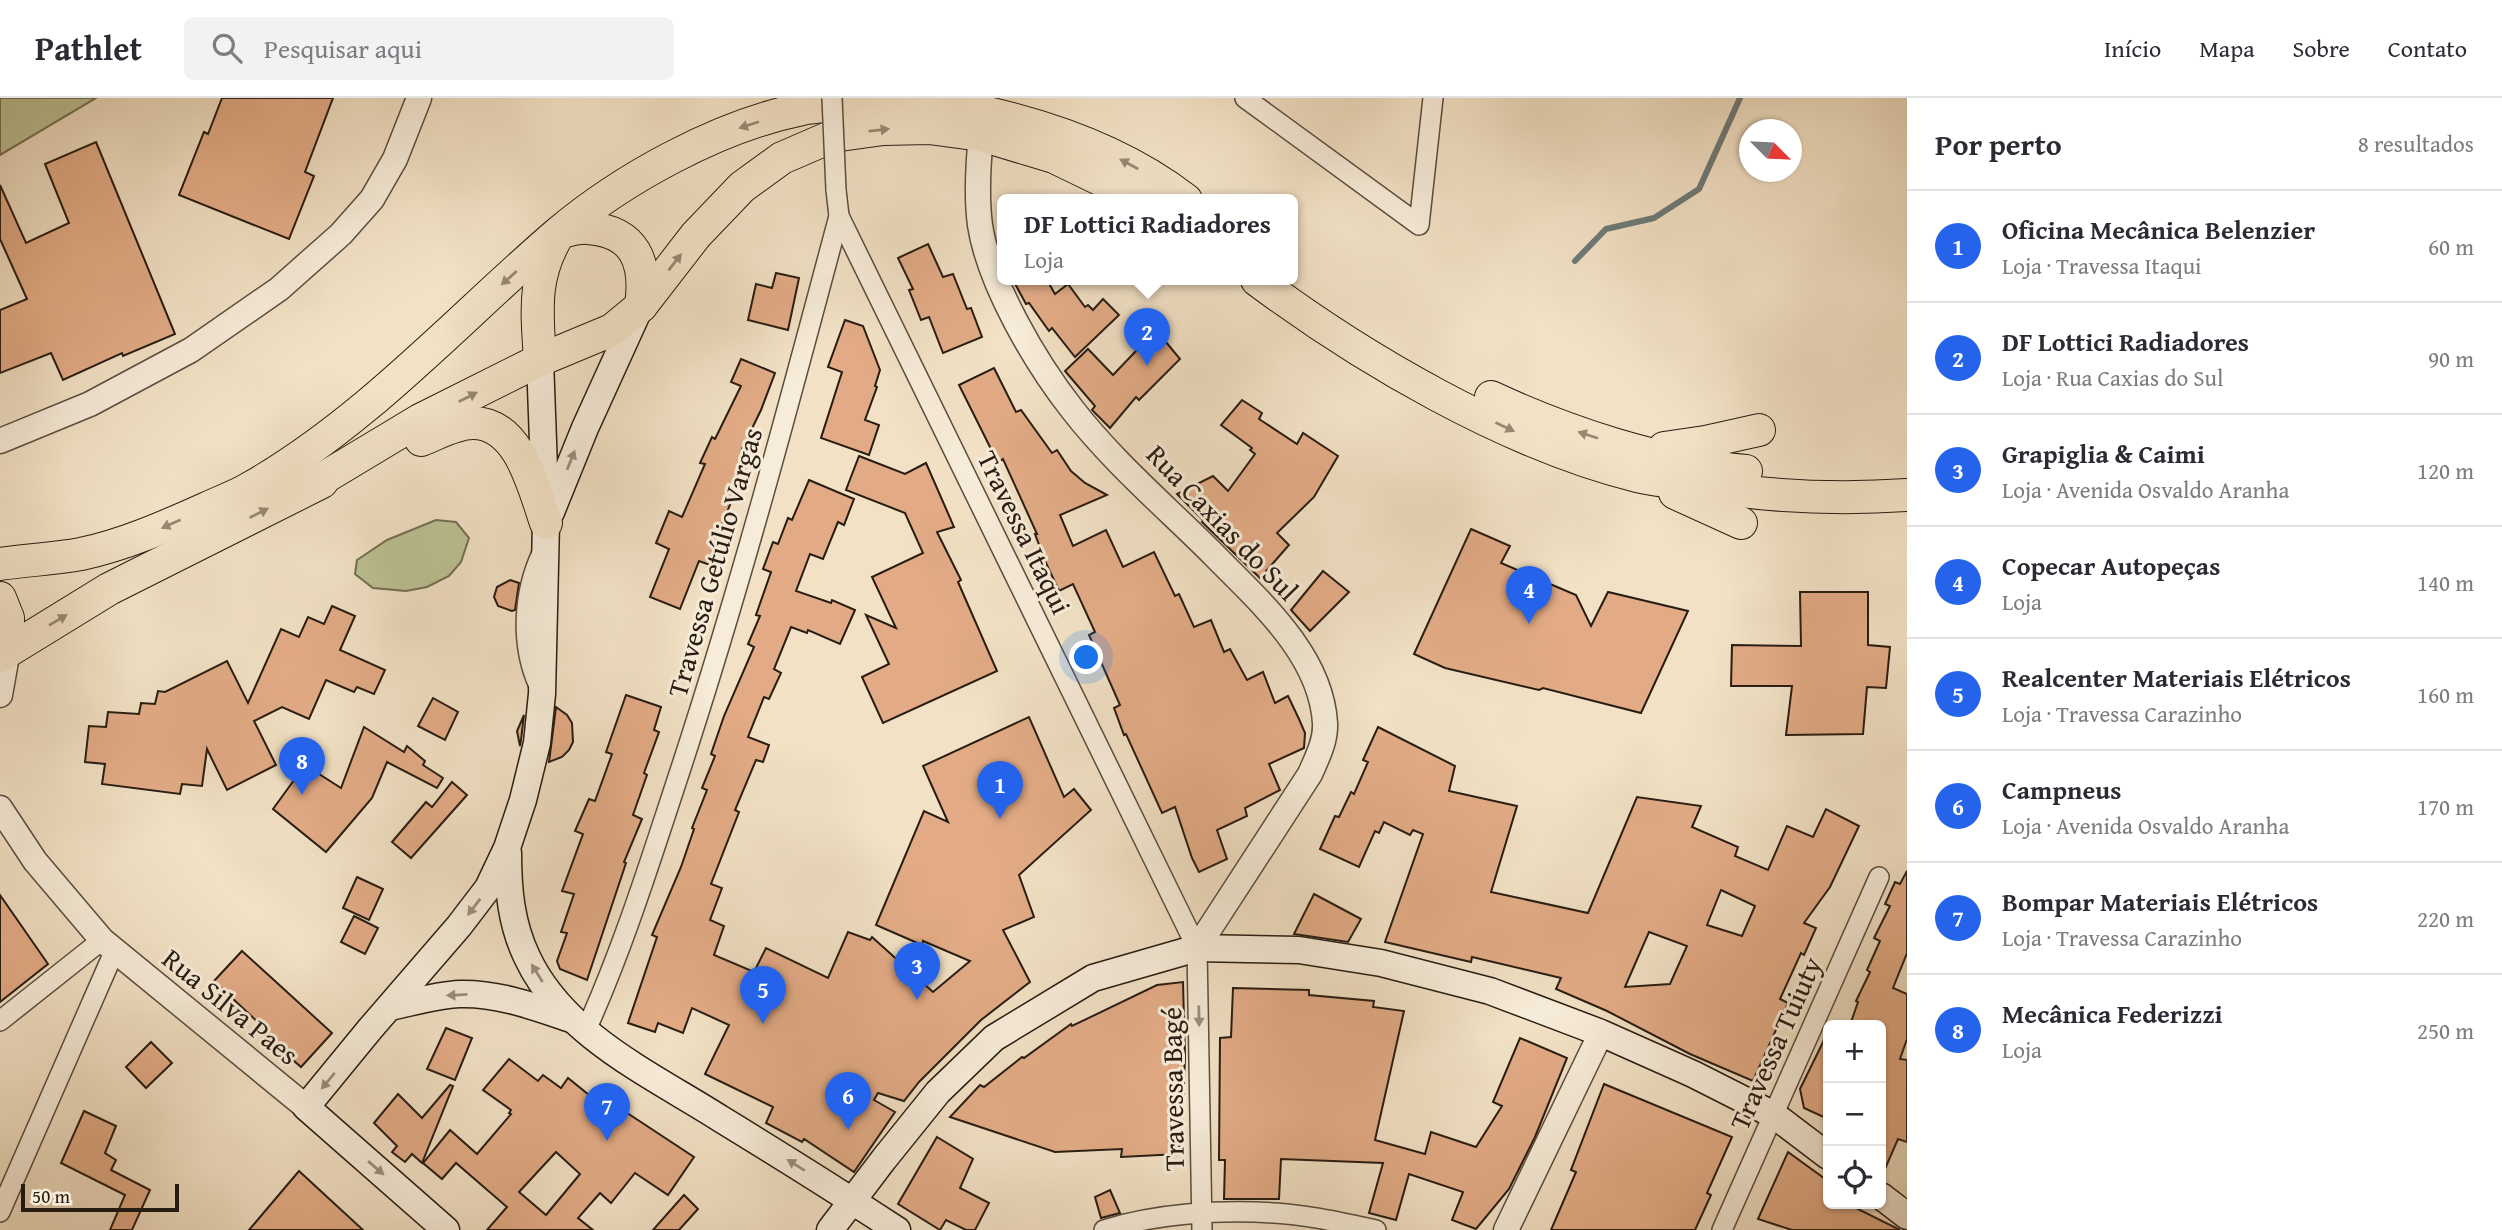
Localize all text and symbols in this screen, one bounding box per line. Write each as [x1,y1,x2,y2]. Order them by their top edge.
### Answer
search box [184,17,674,80]
text: Pathlet [35,24,142,72]
icon: search [208,29,246,67]
text: Pesquisar aqui [264,29,422,68]
text: Início [2104,31,2161,66]
text: Mapa [2199,31,2255,66]
text: Sobre [2293,31,2350,66]
text: Contato [2388,31,2467,66]
north arrow [1739,119,1802,182]
one-way arrow [738,120,759,131]
text: Por perto [1935,122,2062,166]
one-way arrow [868,124,890,135]
text: 8 resultados [2358,127,2474,160]
one-way arrow [1118,158,1138,170]
popup [997,194,1298,285]
text: DF Lottici Radiadores [1024,204,1271,243]
text: Oficina Mecânica Belenzier [2002,210,2315,249]
text: 1 [1952,230,1964,263]
text: 60 m [2428,230,2474,263]
text: Loja [1024,243,1064,276]
text: Loja · Travessa Itaqui [2002,249,2202,282]
one-way arrow [667,254,682,271]
one-way arrow [501,270,518,286]
pin: 2 [1124,308,1170,366]
text: DF Lottici Radiadores [2002,322,2249,361]
text: 2 [1952,342,1964,375]
text: 90 m [2428,342,2474,375]
text: Loja · Rua Caxias do Sul [2002,361,2223,394]
one-way arrow [458,391,478,402]
one-way arrow [1495,422,1515,433]
street label: Travessa Getúlio Vargas [656,423,772,701]
one-way arrow [1577,429,1598,440]
street label: Rua Caxias do Sul [1137,434,1309,610]
text: Grapiglia & Caimi [2002,434,2205,473]
street label: Travessa Itaqui [968,443,1082,621]
one-way arrow [566,449,577,470]
text: 3 [1952,454,1964,487]
text: 120 m [2417,454,2474,487]
text: Loja · Avenida Osvaldo Aranha [2002,473,2289,506]
one-way arrow [249,507,269,518]
one-way arrow [161,518,181,530]
text: Copecar Autopeças [2002,546,2220,585]
pin: 4 [1506,566,1552,624]
text: 4 [1952,566,1964,599]
text: 140 m [2417,566,2474,599]
text: Loja [2002,585,2042,618]
one-way arrow [48,613,68,626]
your location [1069,640,1103,674]
text: Realcenter Materiais Elétricos [2002,658,2351,697]
text: 5 [1952,678,1964,711]
text: 160 m [2417,678,2474,711]
text: Loja · Travessa Carazinho [2002,697,2242,730]
pin: 8 [279,737,325,795]
pin: 1 [977,761,1023,819]
text: Campneus [2002,770,2121,809]
text: 6 [1952,790,1964,823]
text: 170 m [2417,790,2474,823]
text: Loja · Avenida Osvaldo Aranha [2002,809,2289,842]
text: Bompar Materiais Elétricos [2002,882,2318,921]
one-way arrow [467,898,481,916]
text: 7 [1952,902,1964,935]
text: 220 m [2417,902,2474,935]
text: Loja · Travessa Carazinho [2002,921,2242,954]
street label: Rua Silva Paes [154,938,308,1074]
pin: 3 [894,942,940,1000]
street label: Travessa Tuiuty [1719,950,1831,1136]
one-way arrow [530,964,543,983]
pin: 5 [740,966,786,1024]
one-way arrow [446,990,468,1001]
text: Mecânica Federizzi [2002,994,2223,1033]
one-way arrow [1193,1005,1205,1027]
street label: Travessa Bagé [1150,1007,1194,1171]
text: 8 [1952,1014,1964,1047]
text: 250 m [2417,1014,2474,1047]
map controls [1823,1020,1886,1209]
button: + [1823,1020,1886,1083]
text: Loja [2002,1033,2042,1066]
one-way arrow [320,1072,335,1090]
pin: 6 [825,1072,871,1130]
pin: 7 [584,1083,630,1141]
button: − [1823,1083,1886,1146]
button: locate [1823,1146,1886,1209]
one-way arrow [786,1159,805,1172]
one-way arrow [367,1160,385,1176]
scale bar [21,1181,178,1213]
text: 50 m [32,1182,70,1210]

